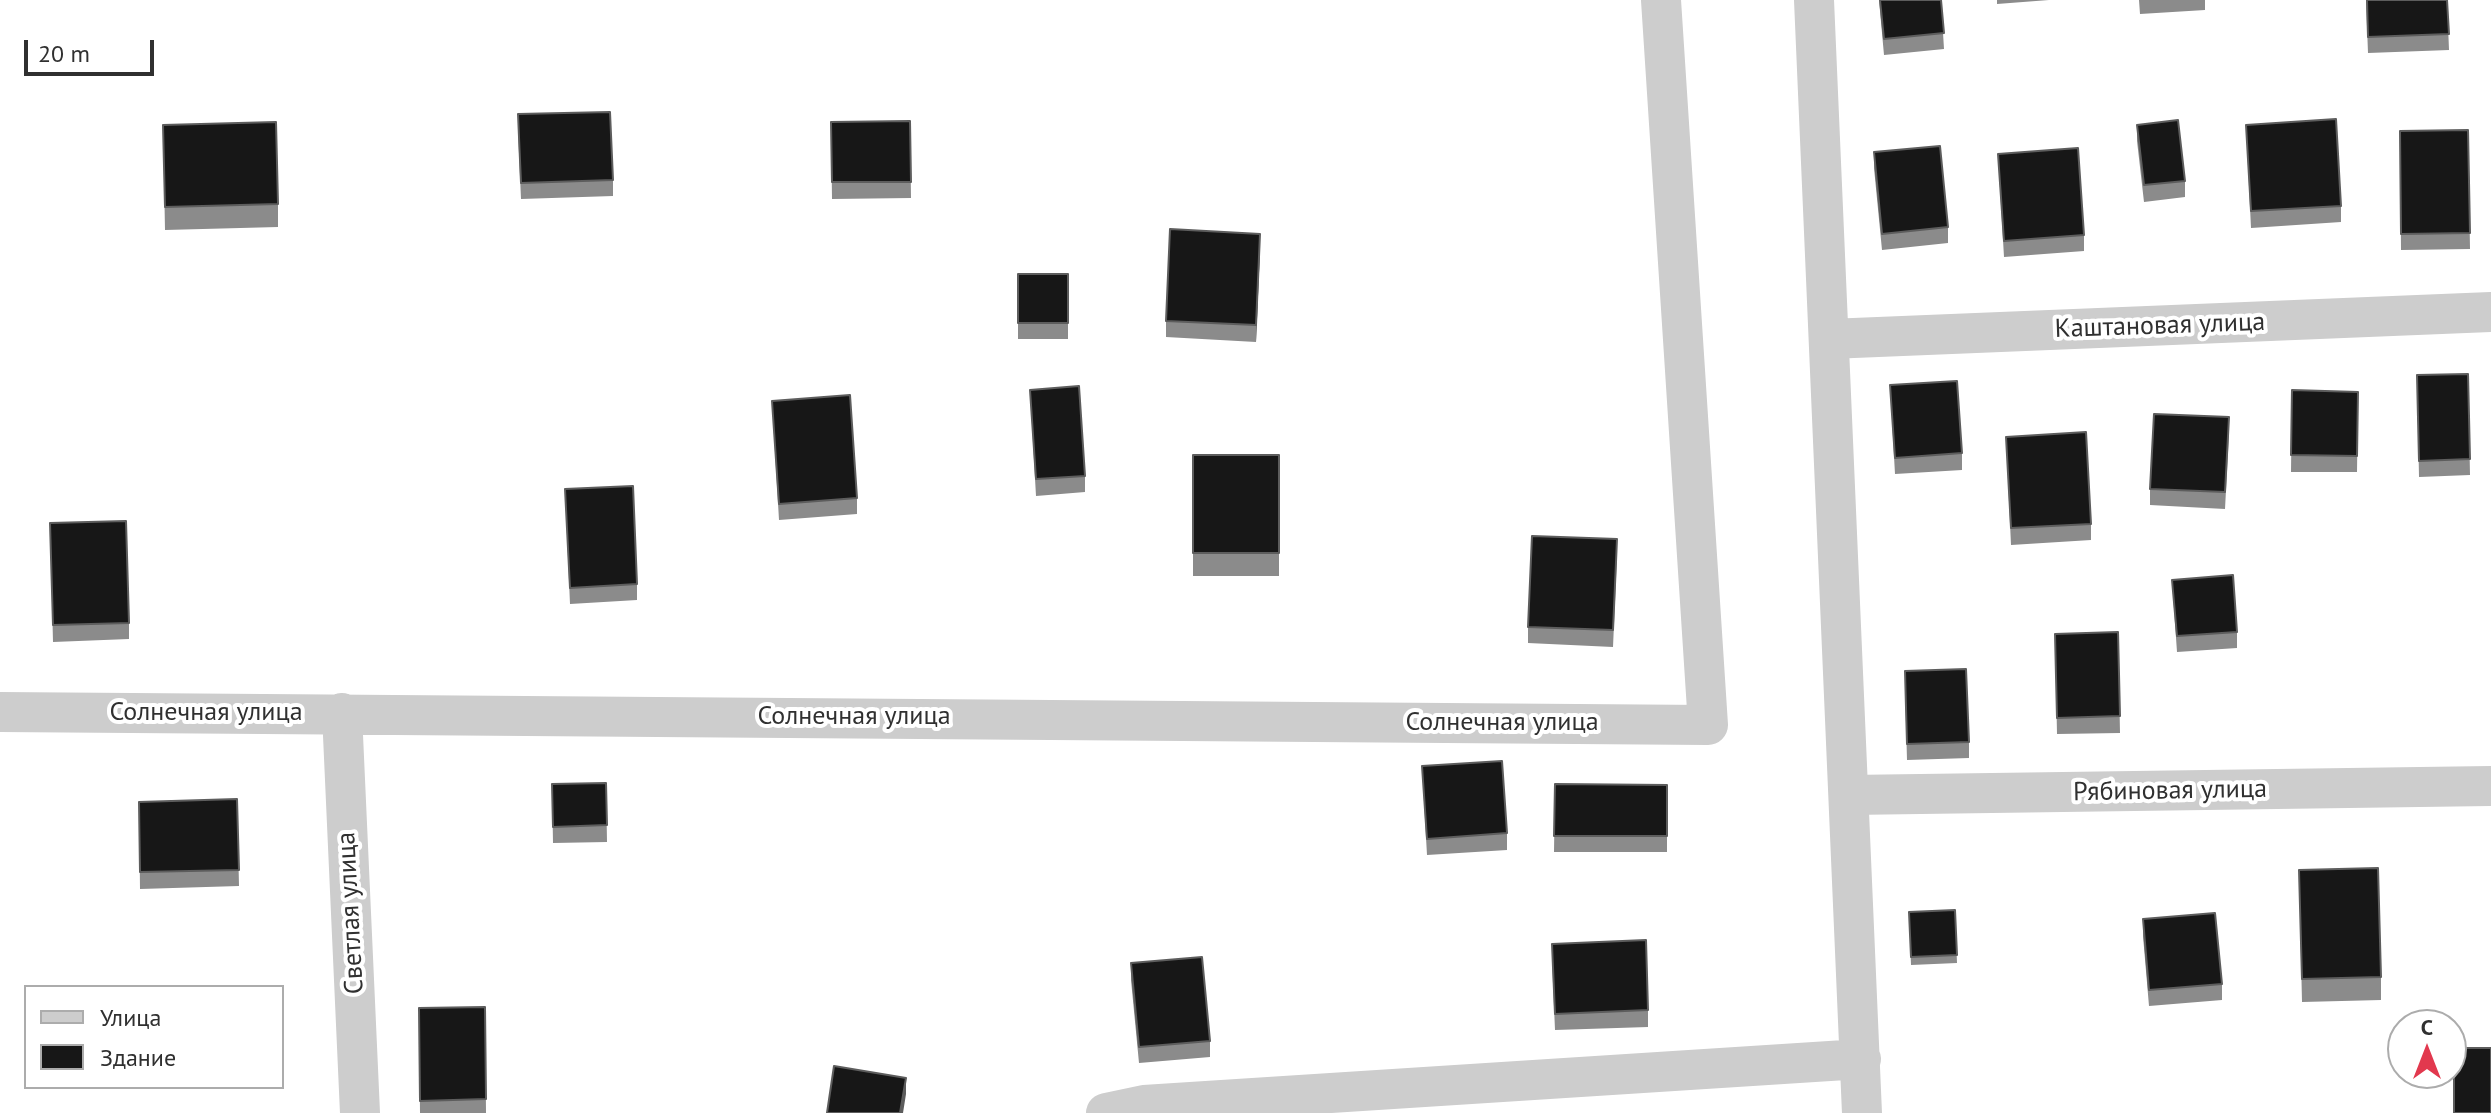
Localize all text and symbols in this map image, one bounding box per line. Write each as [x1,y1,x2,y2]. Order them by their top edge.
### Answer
scale bar [28,24,158,74]
text: 20 m [38,38,90,69]
street label: Каштановая улица [2054,307,2266,345]
street label: Солнечная улица [109,697,303,729]
street label: Солнечная улица [757,701,951,733]
street label: Солнечная улица [1405,707,1599,739]
street label: Рябиновая улица [2073,774,2267,808]
street label: Светлая улица [331,831,371,995]
legend [24,985,284,1089]
text: Улица [100,1002,161,1033]
north arrow [2387,1009,2467,1089]
text: С [2421,1013,2433,1041]
text: Здание [100,1042,176,1073]

